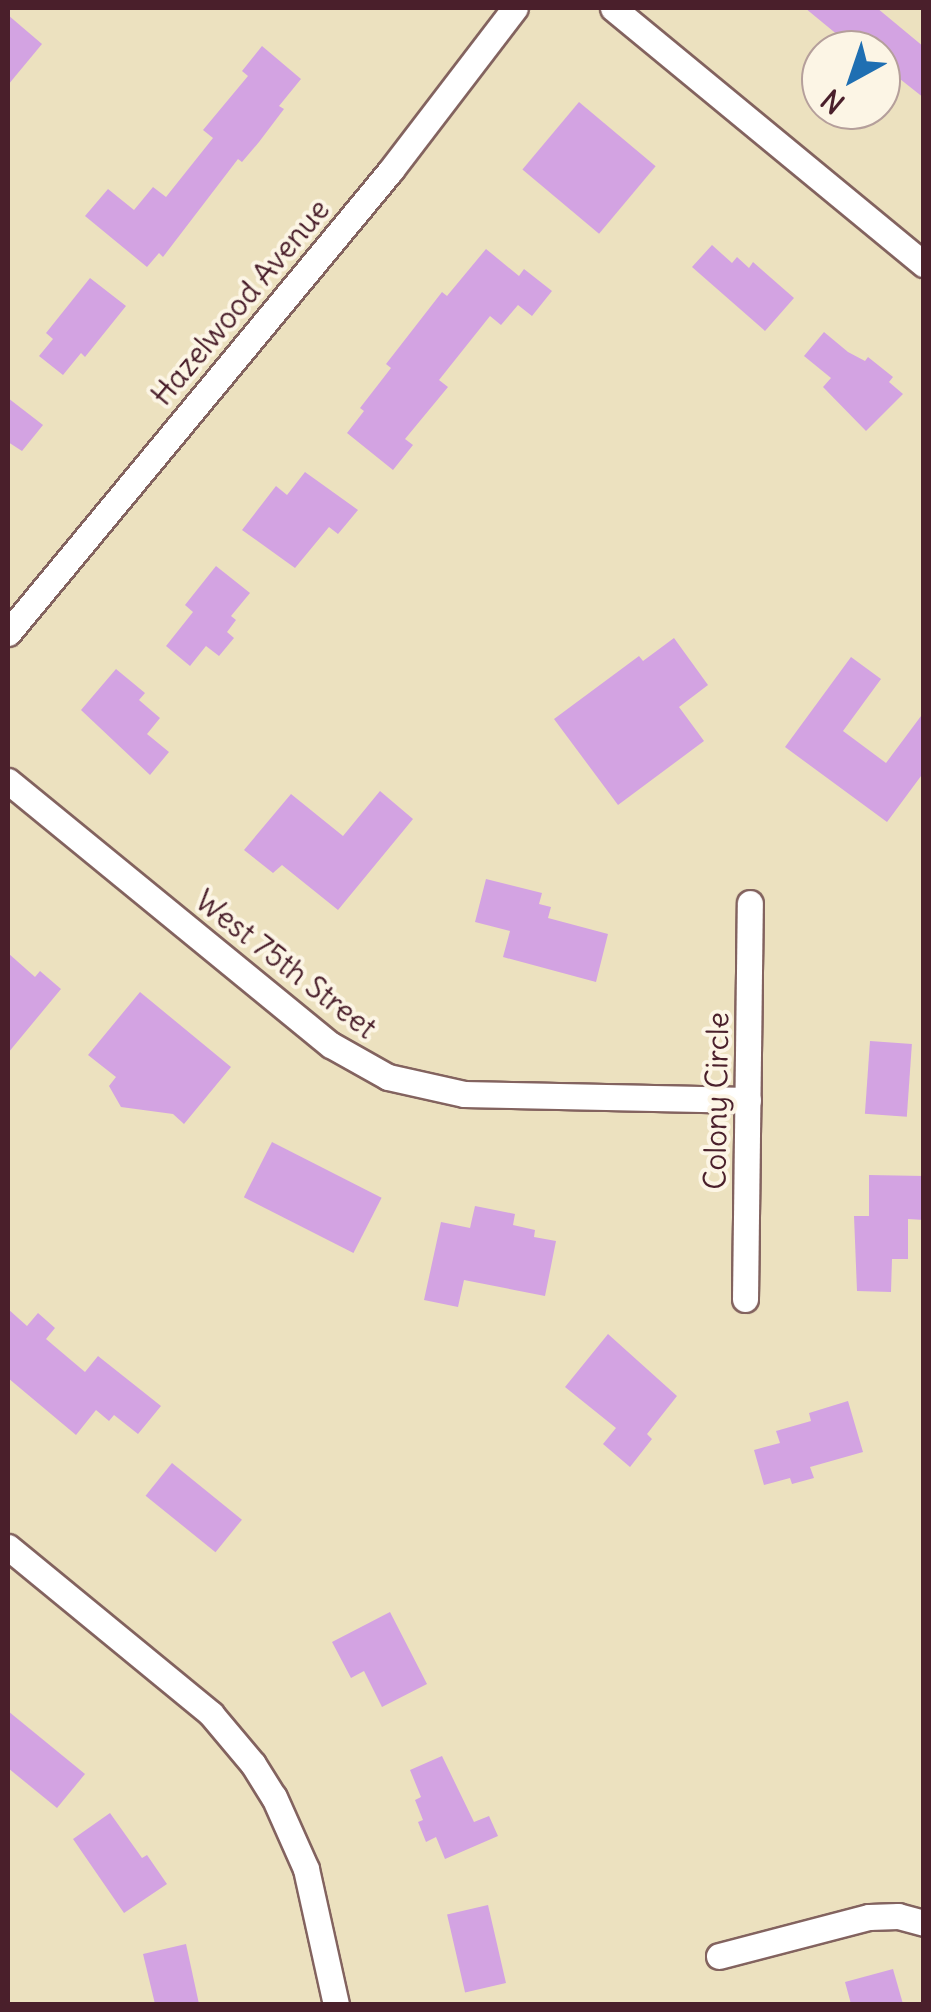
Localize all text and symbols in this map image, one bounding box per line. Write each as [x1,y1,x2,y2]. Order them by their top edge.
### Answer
north arrow [801,30,901,130]
text: N [814,81,852,121]
street label: Hazelwood Avenue [143,192,337,412]
street label: West 75th Street [188,882,384,1046]
street label: Colony Circle [696,1012,736,1190]

